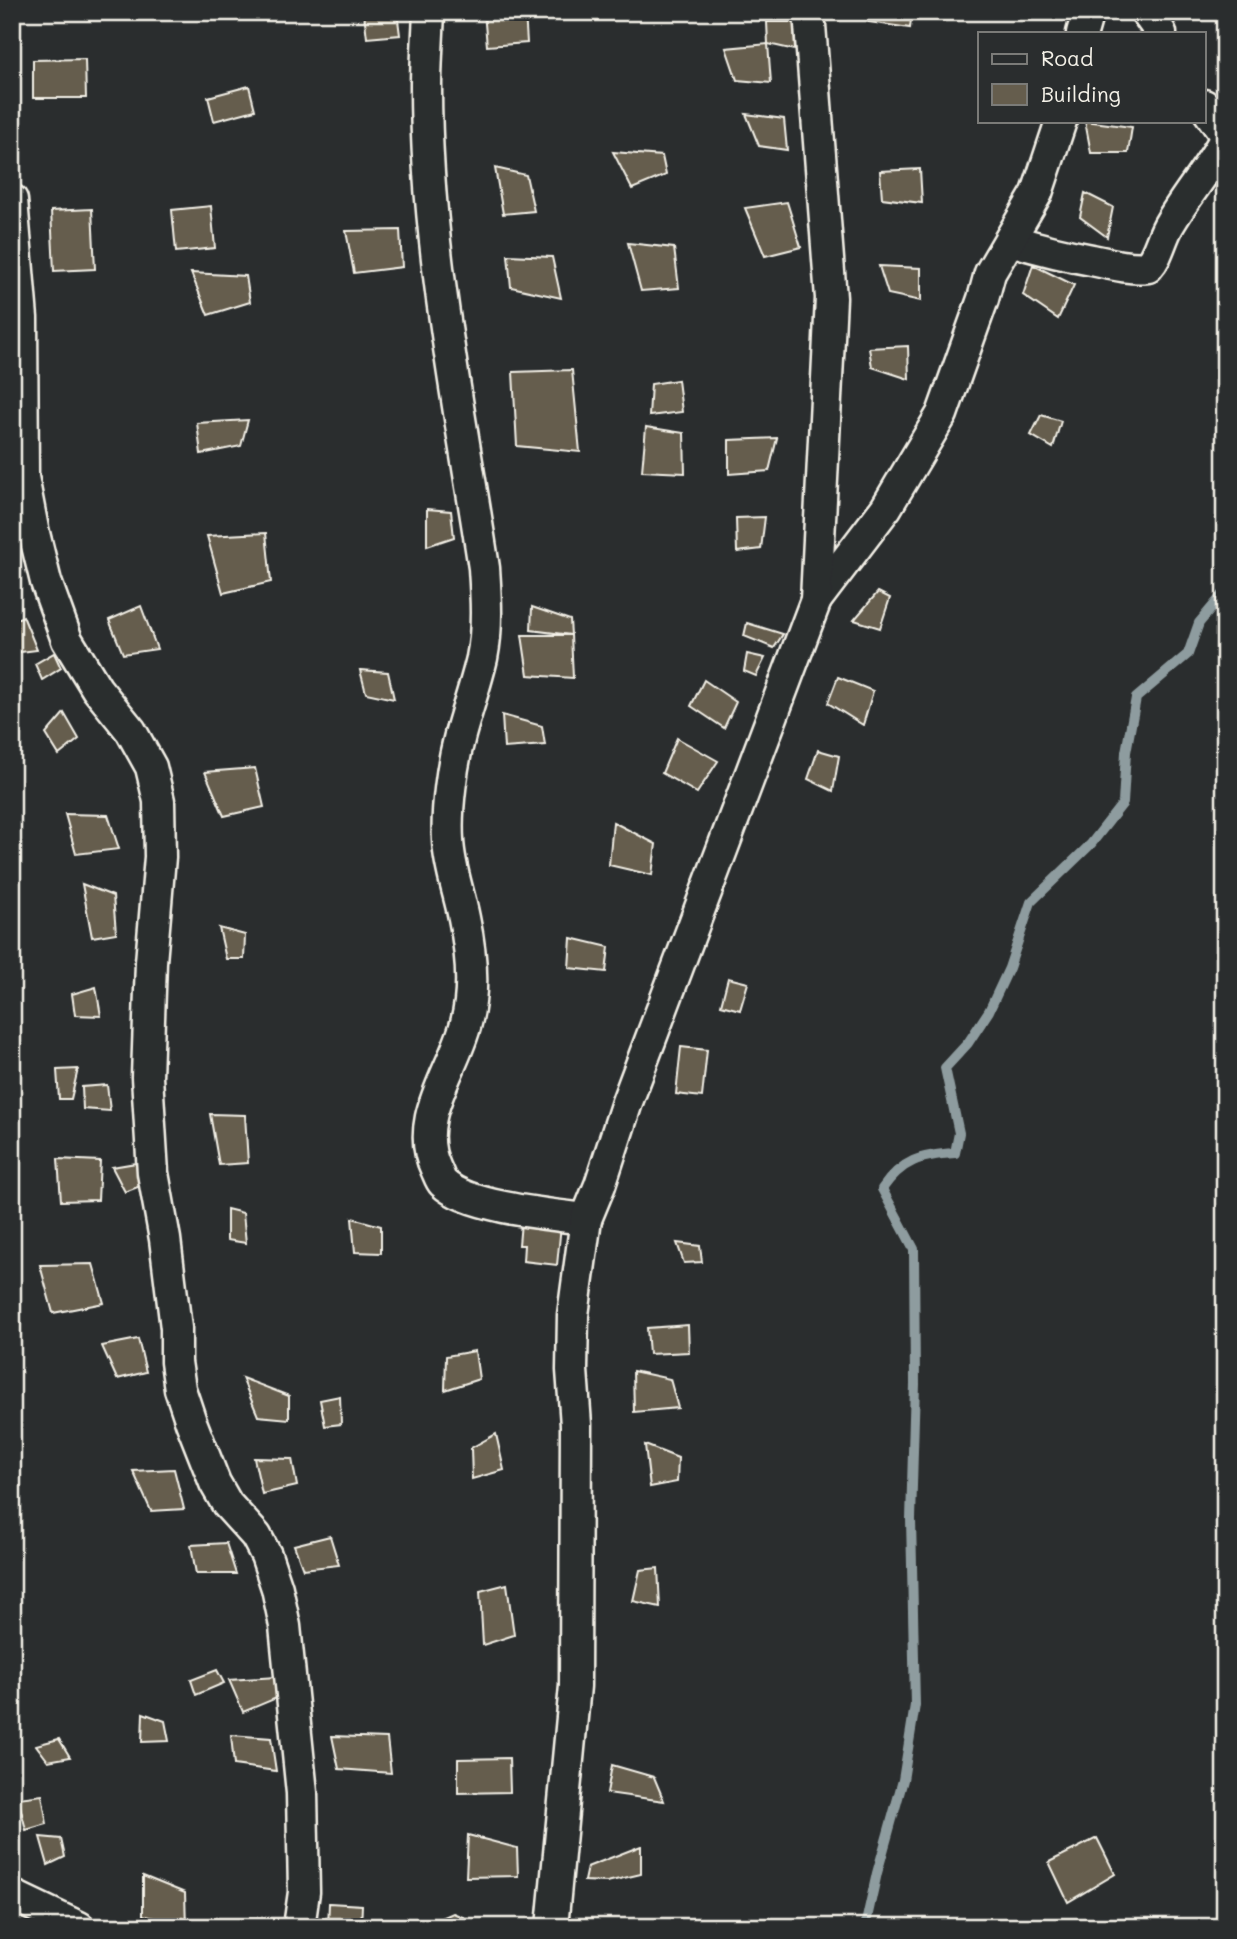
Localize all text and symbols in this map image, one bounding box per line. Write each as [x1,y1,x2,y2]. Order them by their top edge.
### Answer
legend [978,32,1206,122]
text: Road [1041,44,1093,71]
text: Building [1041,80,1121,107]

